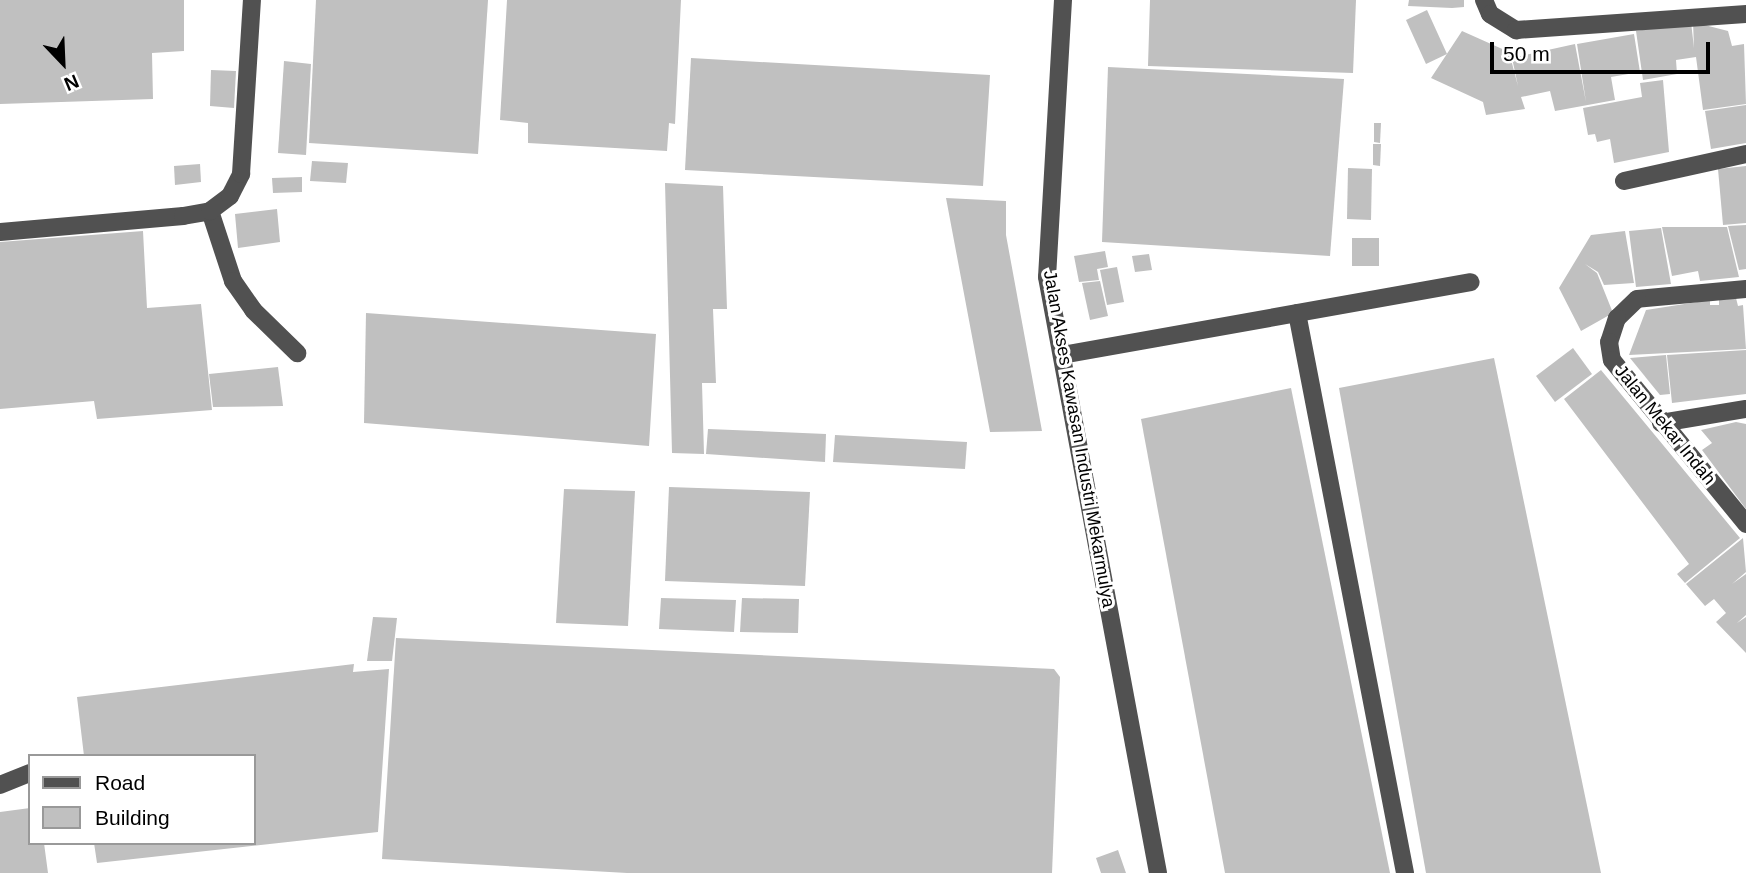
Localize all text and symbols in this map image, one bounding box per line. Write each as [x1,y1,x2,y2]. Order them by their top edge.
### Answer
north arrow [28,28,98,98]
scale bar [1494,28,1714,72]
text: 50 m [1503,42,1550,65]
text: N [61,70,82,95]
street label: Jalan Akses Kawasan Industri Mekarmulya [1039,268,1119,610]
street label: Jalan Mekar Indah [1610,361,1720,489]
legend [28,754,256,845]
text: Road [95,771,145,794]
text: Building [95,806,170,829]

